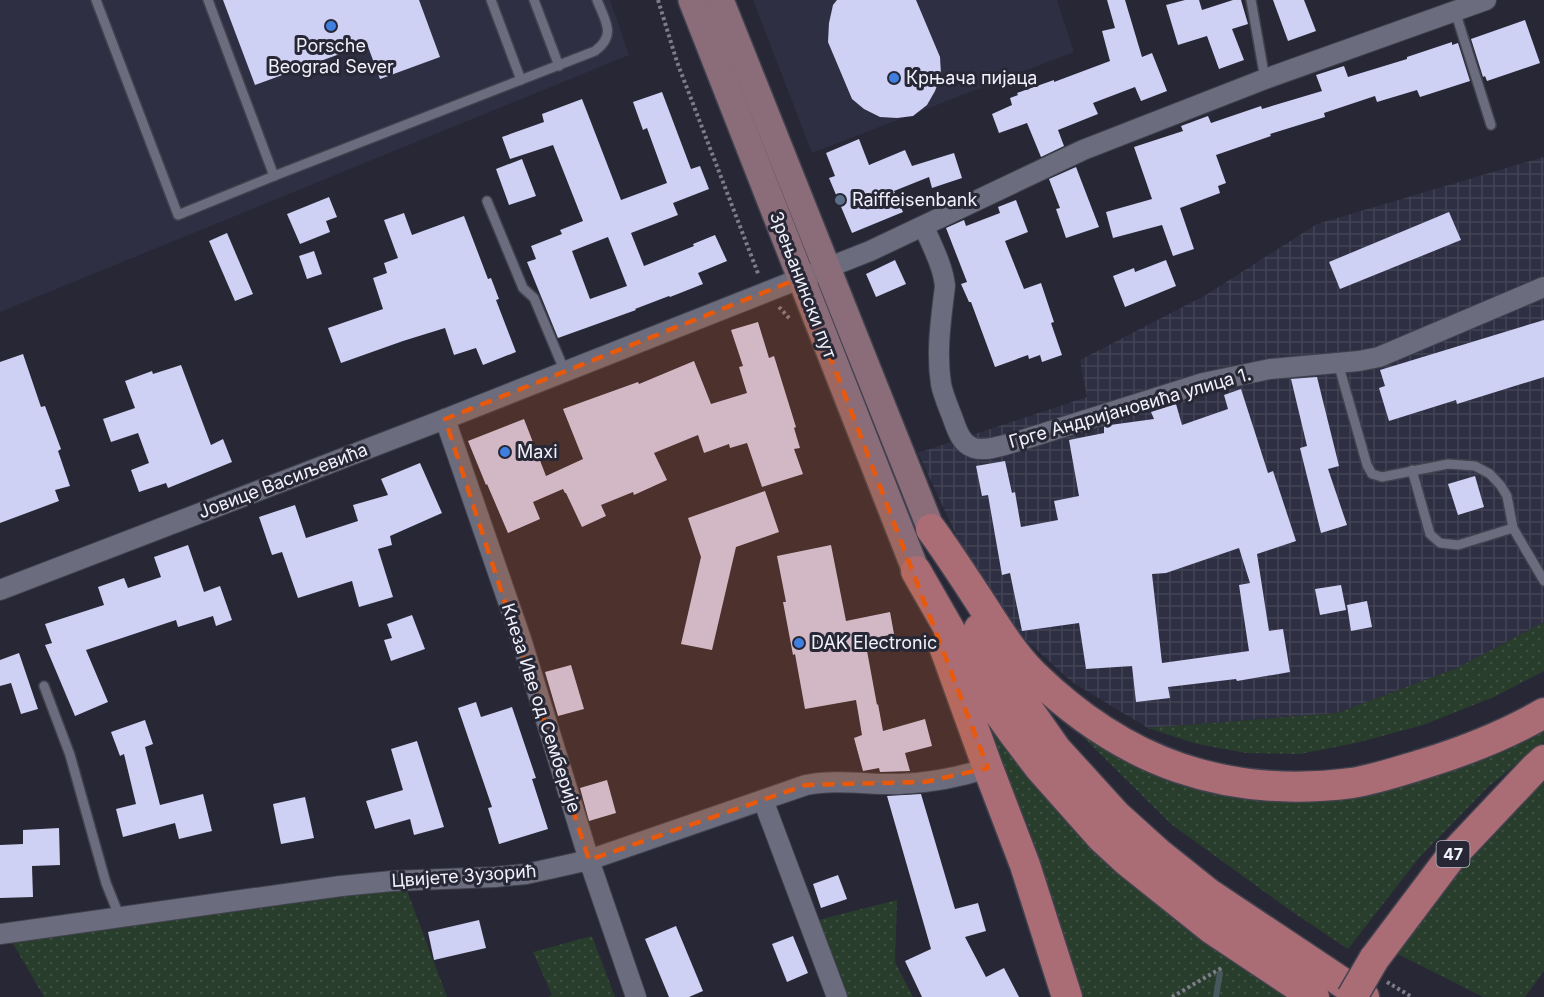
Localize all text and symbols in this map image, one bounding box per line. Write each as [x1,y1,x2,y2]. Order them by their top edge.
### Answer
marker: Porsche Beograd Sever [324,19,338,33]
place label: Porsche Beograd Sever [268,35,394,77]
place label: Крњача пијаца [906,67,1037,88]
marker: Крњача пијаца [887,71,901,85]
place label: Raiffeisenbank [852,189,977,210]
marker: Raiffeisenbank [833,193,847,207]
street label: Зрењанински пут [766,208,841,362]
street label: Грге Андријановића улица 1. [1006,363,1253,452]
street label: Јовице Васиљевића [195,439,370,523]
place label: Maxi [517,441,558,462]
marker: Maxi [498,445,512,459]
street label: Кнеза Иве од Семберије [498,600,585,815]
place label: DAK Electronic [811,632,937,653]
marker: DAK Electronic [792,636,806,650]
road number: 47 [1436,841,1470,867]
street label: Цвијете Зузорић [391,860,537,891]

